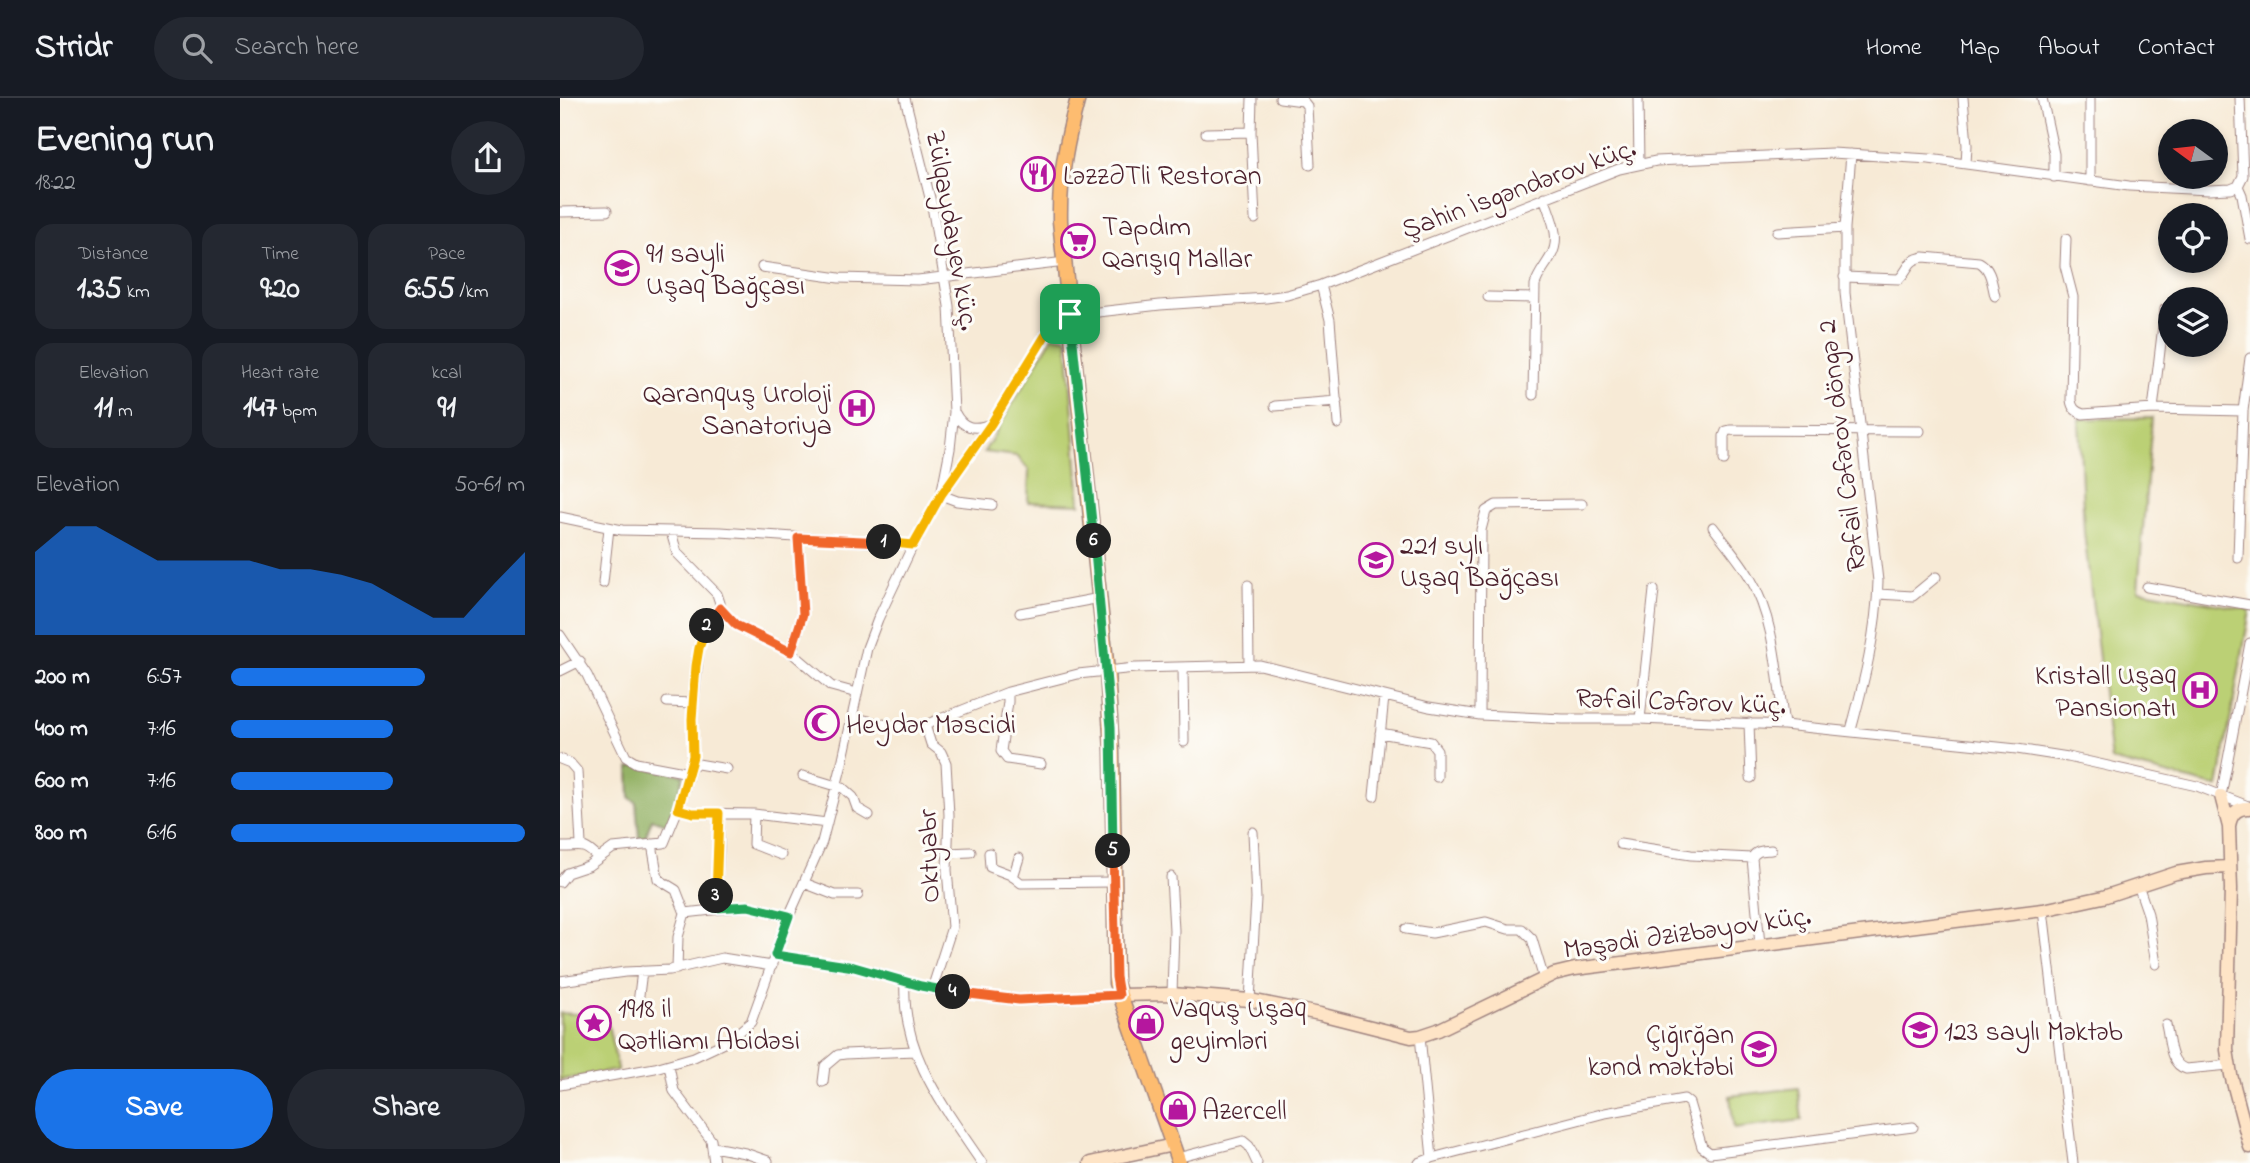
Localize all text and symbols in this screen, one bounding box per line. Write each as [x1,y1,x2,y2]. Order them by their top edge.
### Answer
search box [154,17,644,80]
text: Stridr [35,24,112,72]
icon: search [178,29,216,67]
text: Search here [234,29,359,67]
text: Home [1866,31,1922,66]
text: Map [1960,31,2000,66]
text: About [2038,31,2100,66]
text: Contact [2138,31,2215,66]
text: Evening run [35,113,214,169]
north arrow [2158,119,2228,189]
map controls [2158,119,2228,357]
button: share [451,121,525,195]
street label: Zülqaydayev küç. [913,127,988,334]
street label: Şahin İsgəndərov küç. [1396,129,1642,252]
restaurant icon: LəzzƏTli Restoran [1019,155,1057,193]
place label: LəzzƏTli Restoran [1063,157,1262,198]
text: 18:22 [35,167,76,200]
button: locate [2158,203,2228,273]
place label: Tapdım Qarışıq Mallar [1102,208,1252,281]
supermarket icon: Tapdım Qarışıq Mallar [1059,222,1097,260]
place label: 91 sayli Uşaq Bağçası [646,235,805,308]
text: Distance [78,241,148,268]
text: Time [261,241,299,268]
text: Pace [428,241,465,268]
school or university icon: 91 sayli Uşaq Bağçası [603,249,641,287]
text: 1.35 [77,268,122,312]
text: 9:20 [260,268,300,312]
text: 6:55 [405,268,455,312]
text: km [122,279,150,306]
text: /km [455,279,489,306]
pin [1040,284,1100,344]
button: layers [2158,287,2228,357]
icon: arrive [1051,295,1089,333]
street label: Rəfail Cəfərov döngə 2 [1808,317,1879,574]
text: Elevation [78,360,148,387]
text: Heart rate [241,360,319,387]
text: kcal [432,360,462,387]
place label: Qaranquş Uroloji Sanatoriya [643,375,832,448]
text: 11 [94,387,113,431]
text: 147 [243,387,277,431]
text: 91 [437,387,456,431]
hospital icon: Qaranquş Uroloji Sanatoriya [838,389,876,427]
text: m [113,398,133,425]
text: bpm [277,398,317,425]
text: Elevation [35,469,120,502]
text: 50–61 m [454,469,525,502]
pin: 1 [866,524,902,560]
pin: 6 [1076,524,1112,558]
text: 6 [1089,527,1098,554]
place label: 221 sylı Uşaq Bağçası [1400,527,1559,600]
text: 1 [880,528,887,555]
school or university icon: 221 sylı Uşaq Bağçası [1357,541,1395,579]
pin: 2 [690,608,724,644]
text: 2 [702,612,711,639]
place label: Kristall Uşaq Pansionatı [2035,657,2176,730]
text: 200 m [35,661,90,694]
text: 6:57 [147,661,182,694]
hospital icon: Kristall Uşaq Pansionatı [2181,671,2219,709]
street label: Rəfail Cəfərov küç. [1575,679,1787,728]
mosque icon: Heydər Məscidi [803,704,841,742]
place label: Heydər Məscidi [846,706,1016,747]
text: 400 m [35,713,88,746]
text: 7:16 [147,713,176,746]
text: 600 m [35,765,89,798]
text: 7:16 [147,765,176,798]
street label: Oktyabr [908,808,953,904]
text: 800 m [35,817,87,850]
text: 6:16 [147,817,177,850]
pin: 5 [1096,834,1130,868]
text: 5 [1107,837,1118,864]
pin: 3 [698,878,734,914]
text: 3 [712,882,719,909]
street label: Məşədi Əzizbəyov küç. [1561,897,1814,972]
pin: 4 [936,974,970,1010]
text: 4 [949,978,956,1005]
place label: 1918 il Qətliamı Abidəsi [618,990,800,1063]
place label: Vaquş Uşaq geyimləri [1169,990,1306,1063]
place icon: 1918 il Qətliamı Abidəsi [575,1004,613,1042]
shop icon: Vaquş Uşaq geyimləri [1127,1004,1165,1042]
school or university icon: 123 saylı Məktəb [1901,1011,1939,1049]
place label: 123 saylı Məktəb [1944,1013,2123,1054]
place label: Çığırğan kənd məktəbi [1588,1016,1734,1089]
school or university icon: Çığırğan kənd məktəbi [1740,1030,1778,1068]
button: Save [35,1069,273,1149]
button: Share [287,1069,525,1149]
shop icon: Azercell [1159,1090,1197,1128]
place label: Azercell [1202,1092,1287,1133]

